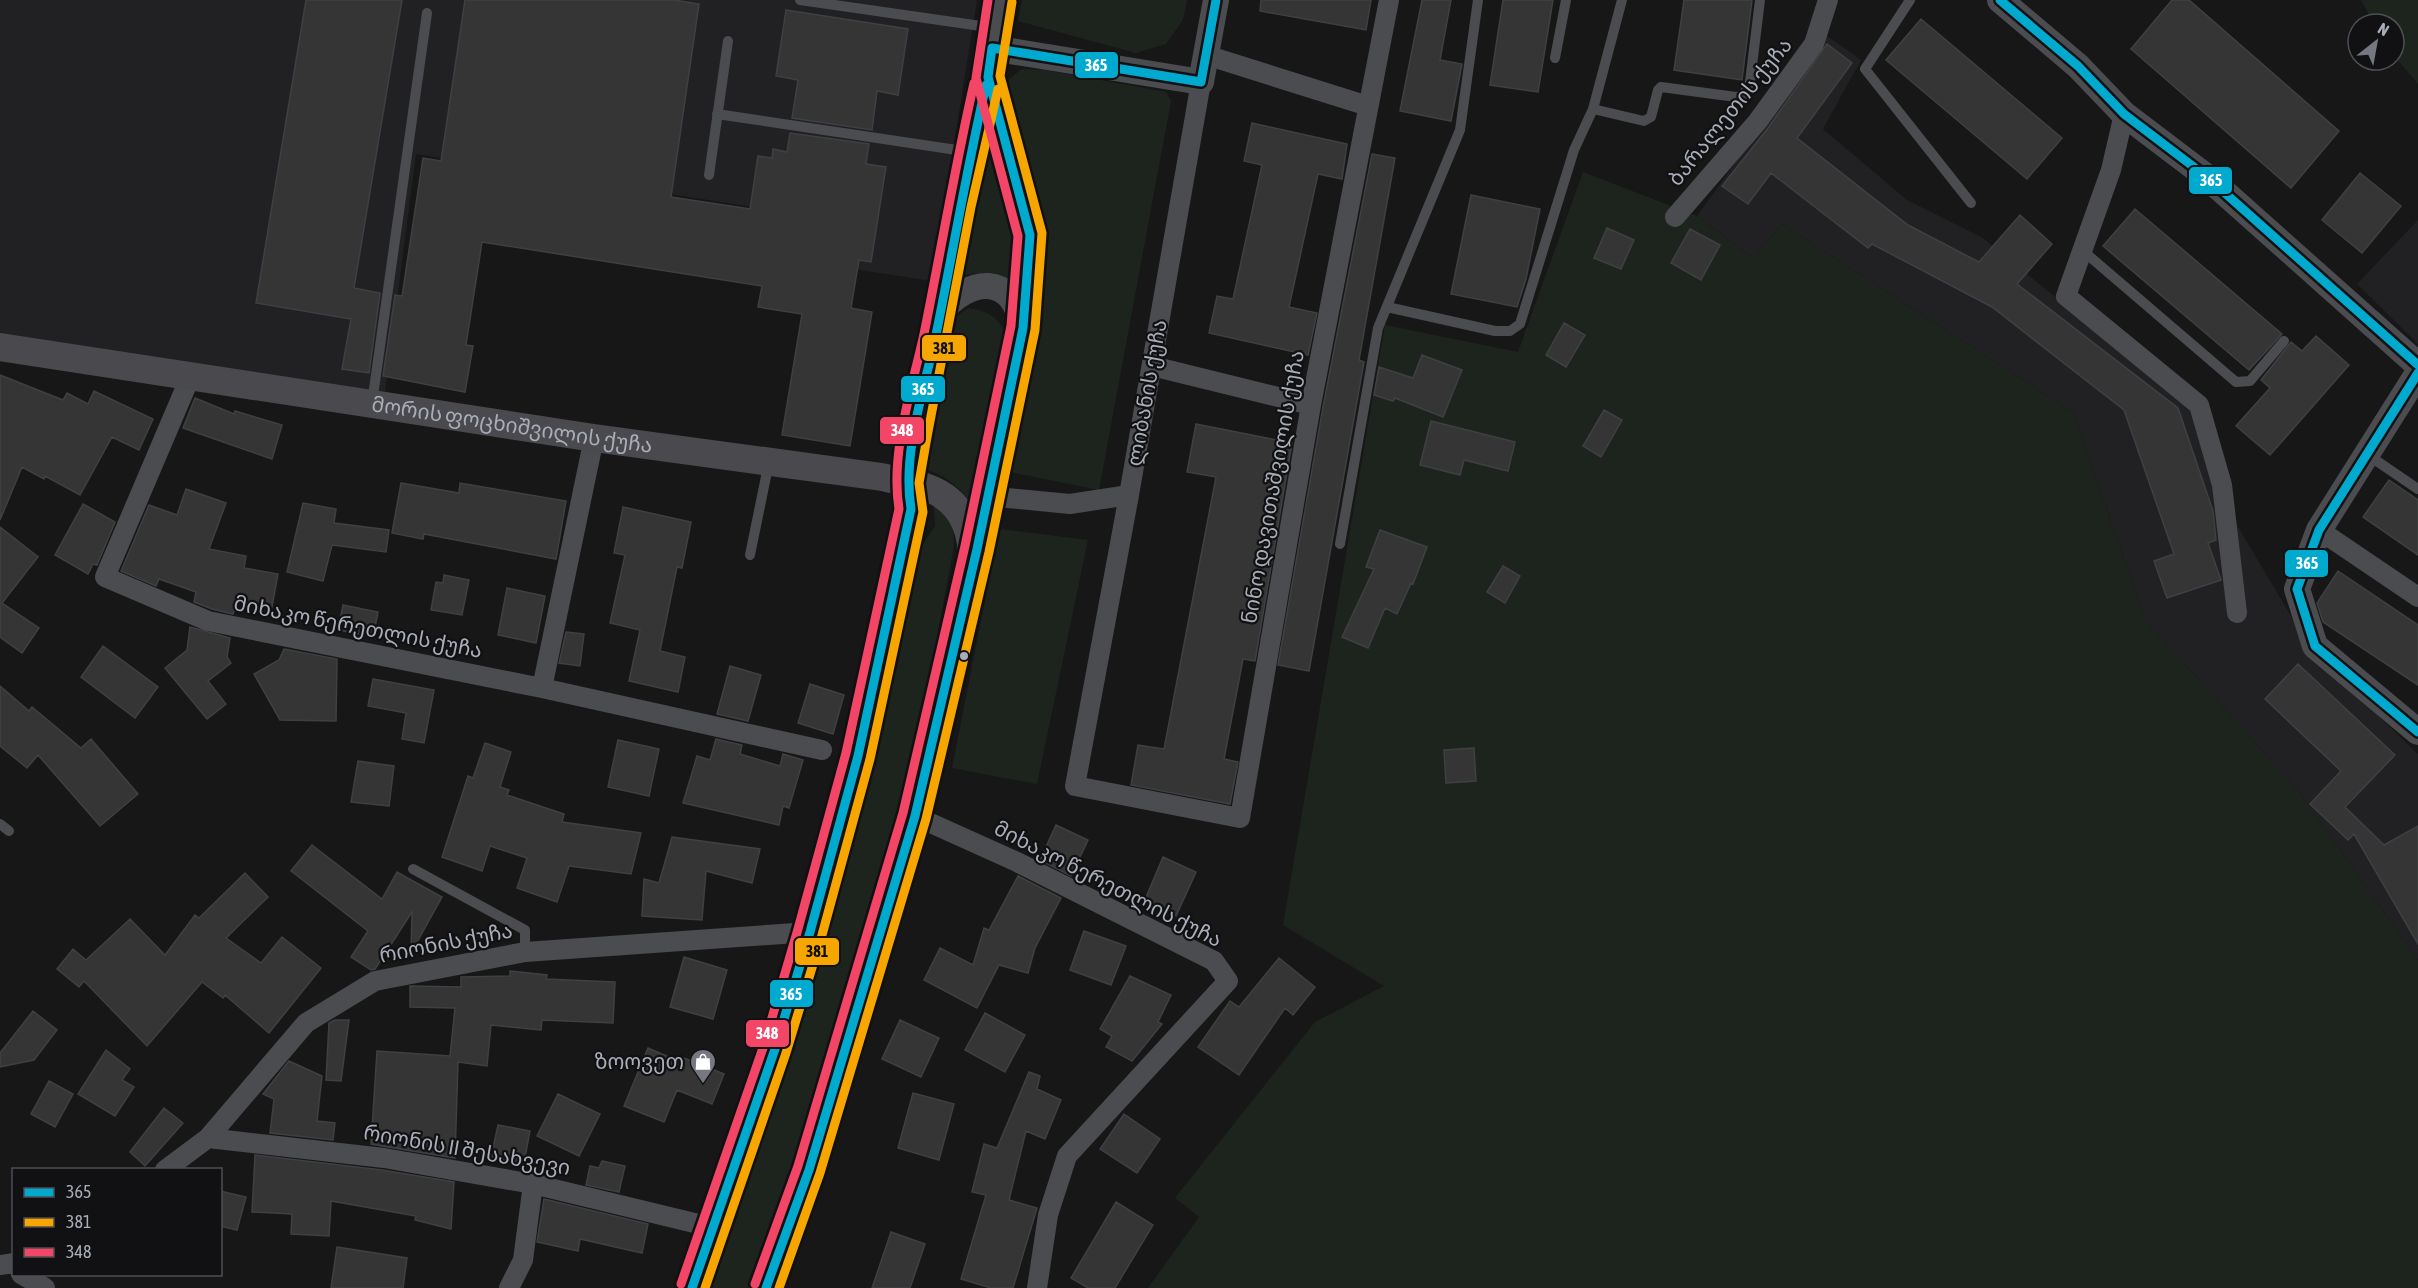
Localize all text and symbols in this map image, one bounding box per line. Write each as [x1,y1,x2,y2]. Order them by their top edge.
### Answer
north arrow [2346,12,2406,72]
text: N [2375,19,2392,39]
street label: ბარალეთის ქუჩა [1662,33,1798,191]
line badge: 365 [1074,51,1119,79]
text: 365 [1085,56,1108,74]
line badge: 365 [2188,166,2233,195]
text: 365 [2200,171,2223,189]
street label: ლიბანის ქუჩა [1121,318,1173,468]
line badge: 381 [921,334,967,362]
text: 381 [933,339,956,357]
street label: ნინო დავითაშვილის ქუჩა [1236,348,1310,626]
line badge: 365 [900,375,946,403]
text: 365 [912,380,935,398]
street label: მორის ფოცხიშვილის ქუჩა [370,391,654,457]
line badge: 348 [879,416,925,445]
text: 348 [891,421,914,439]
line badge: 365 [2284,549,2329,578]
text: 365 [2296,554,2319,572]
street label: მიხაკო წერეთლის ქუჩა [232,590,484,664]
unlabelled marker [958,650,970,662]
street label: მიხაკო წერეთლის ქუჩა [990,815,1226,953]
street label: რიონის ქუჩა [377,917,515,968]
line badge: 381 [794,937,840,966]
text: 381 [806,942,829,960]
line badge: 365 [769,979,814,1008]
text: 365 [780,985,803,1003]
line badge: 348 [745,1019,790,1048]
text: 348 [756,1024,779,1042]
shop icon: ზოოვეთ [688,1047,718,1085]
place label: ზოოვეთ [594,1049,684,1074]
street label: რიონის II შესახვევი [362,1119,572,1180]
legend [12,1168,222,1276]
text: 365 [66,1181,91,1202]
text: 381 [66,1211,91,1232]
text: 348 [66,1241,91,1262]

